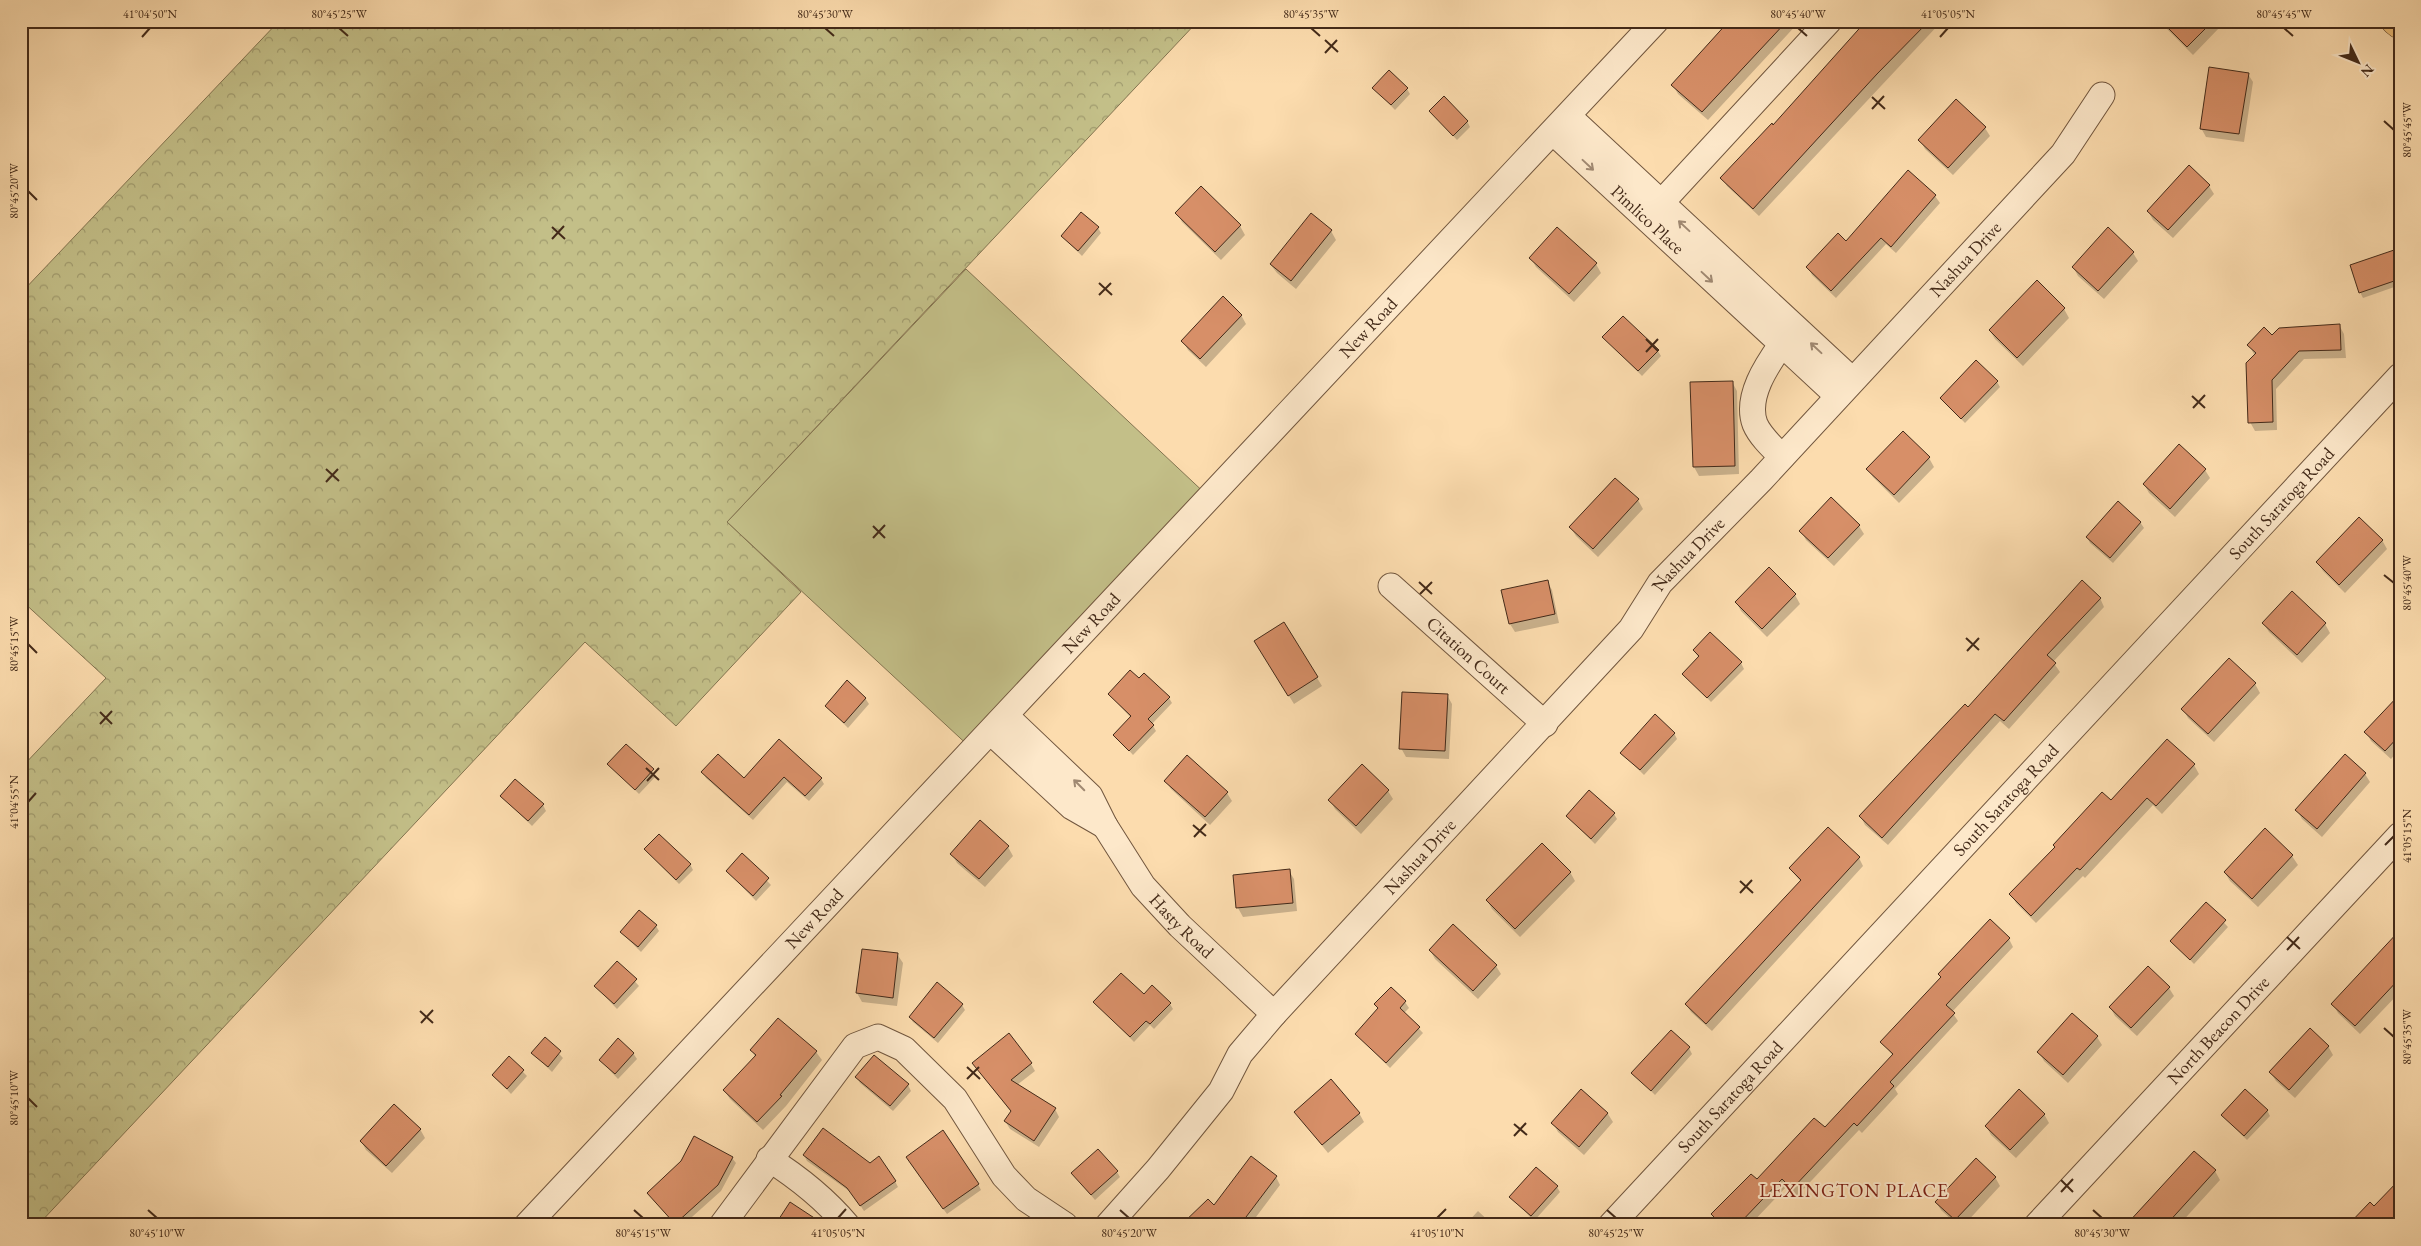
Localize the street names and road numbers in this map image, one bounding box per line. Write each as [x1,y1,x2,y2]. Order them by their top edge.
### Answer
street label: Pimlico Place [1606,180,1690,259]
street label: Nashua Drive [1924,216,2006,302]
street label: New Road [1334,292,1403,363]
street label: South Saratoga Road [2223,442,2340,564]
street label: Nashua Drive [1646,512,1729,595]
street label: New Road [1057,587,1126,658]
street label: Citation Court [1422,611,1516,699]
street label: South Saratoga Road [1948,738,2064,861]
street label: Nashua Drive [1379,814,1460,899]
street label: New Road [780,882,849,953]
street label: Hasty Road [1145,888,1220,963]
street label: North Beacon Drive [2162,971,2274,1089]
street label: South Saratoga Road [1672,1035,1788,1157]

